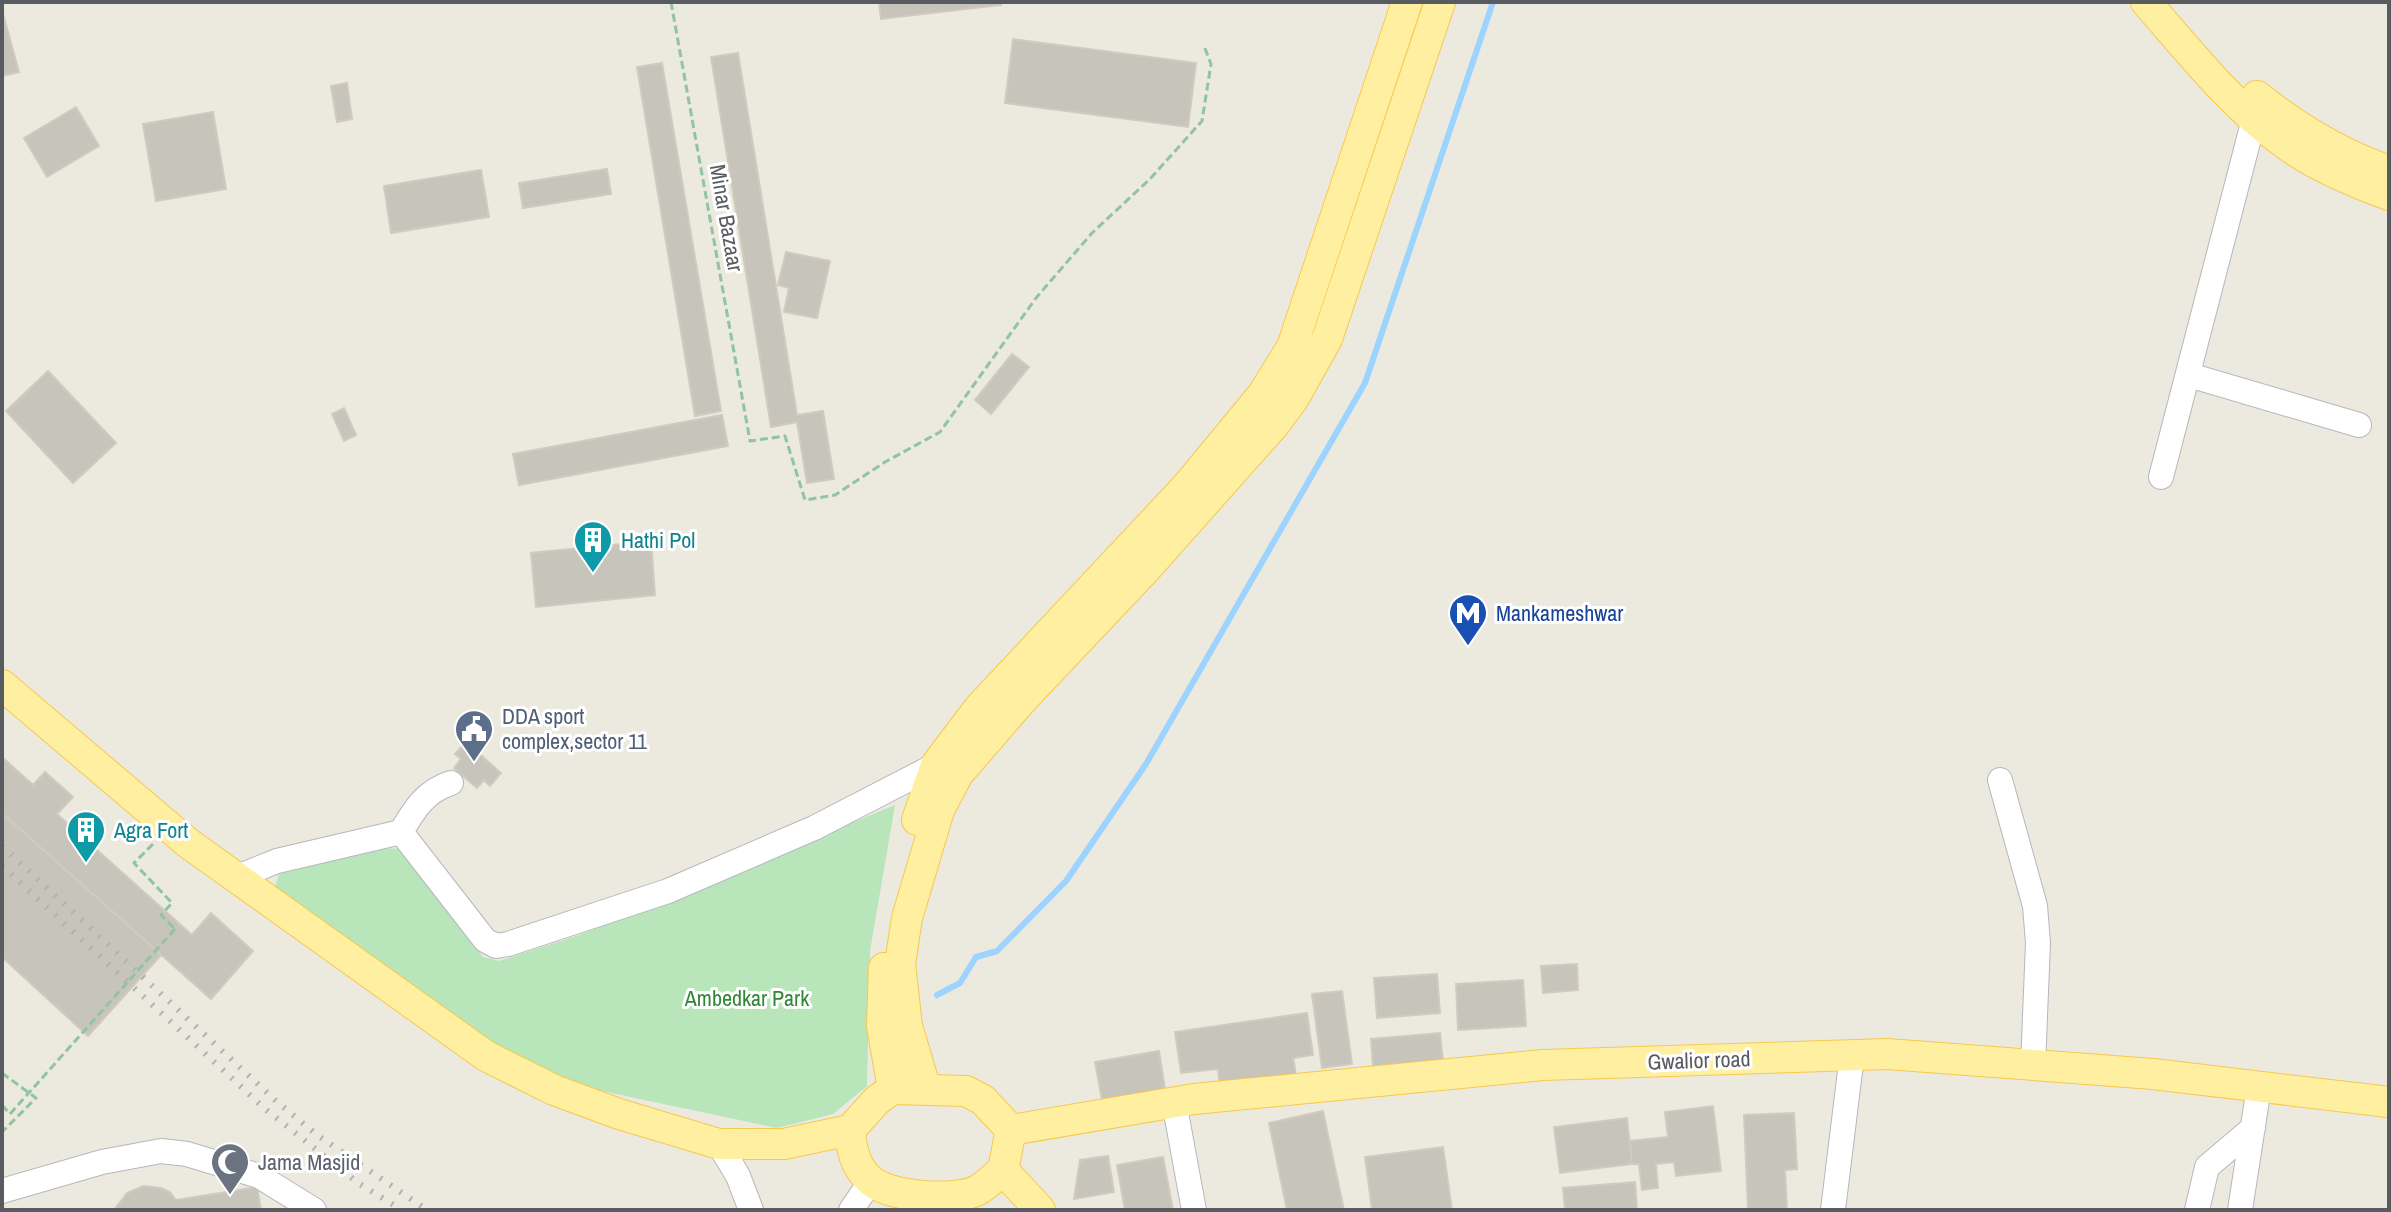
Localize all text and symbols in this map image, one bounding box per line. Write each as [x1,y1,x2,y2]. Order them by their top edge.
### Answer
street label: Minar Bazaar [703,162,751,274]
building icon: Hathi Pol [572,519,614,574]
place label: Hathi Pol [621,525,695,555]
metro station icon: Mankameshwar [1447,592,1489,647]
place label: Mankameshwar [1496,598,1623,628]
place label: DDA sport complex,sector 11 [502,701,647,756]
public building icon: DDA sport complex,sector 11 [453,708,495,763]
building icon: Agra Fort [65,809,107,864]
place label: Agra Fort [113,815,188,845]
park label: Ambedkar Park [684,983,810,1013]
street label: Gwalior road [1647,1043,1751,1077]
mosque icon: Jama Masjid [209,1141,251,1196]
place label: Jama Masjid [258,1147,360,1177]

